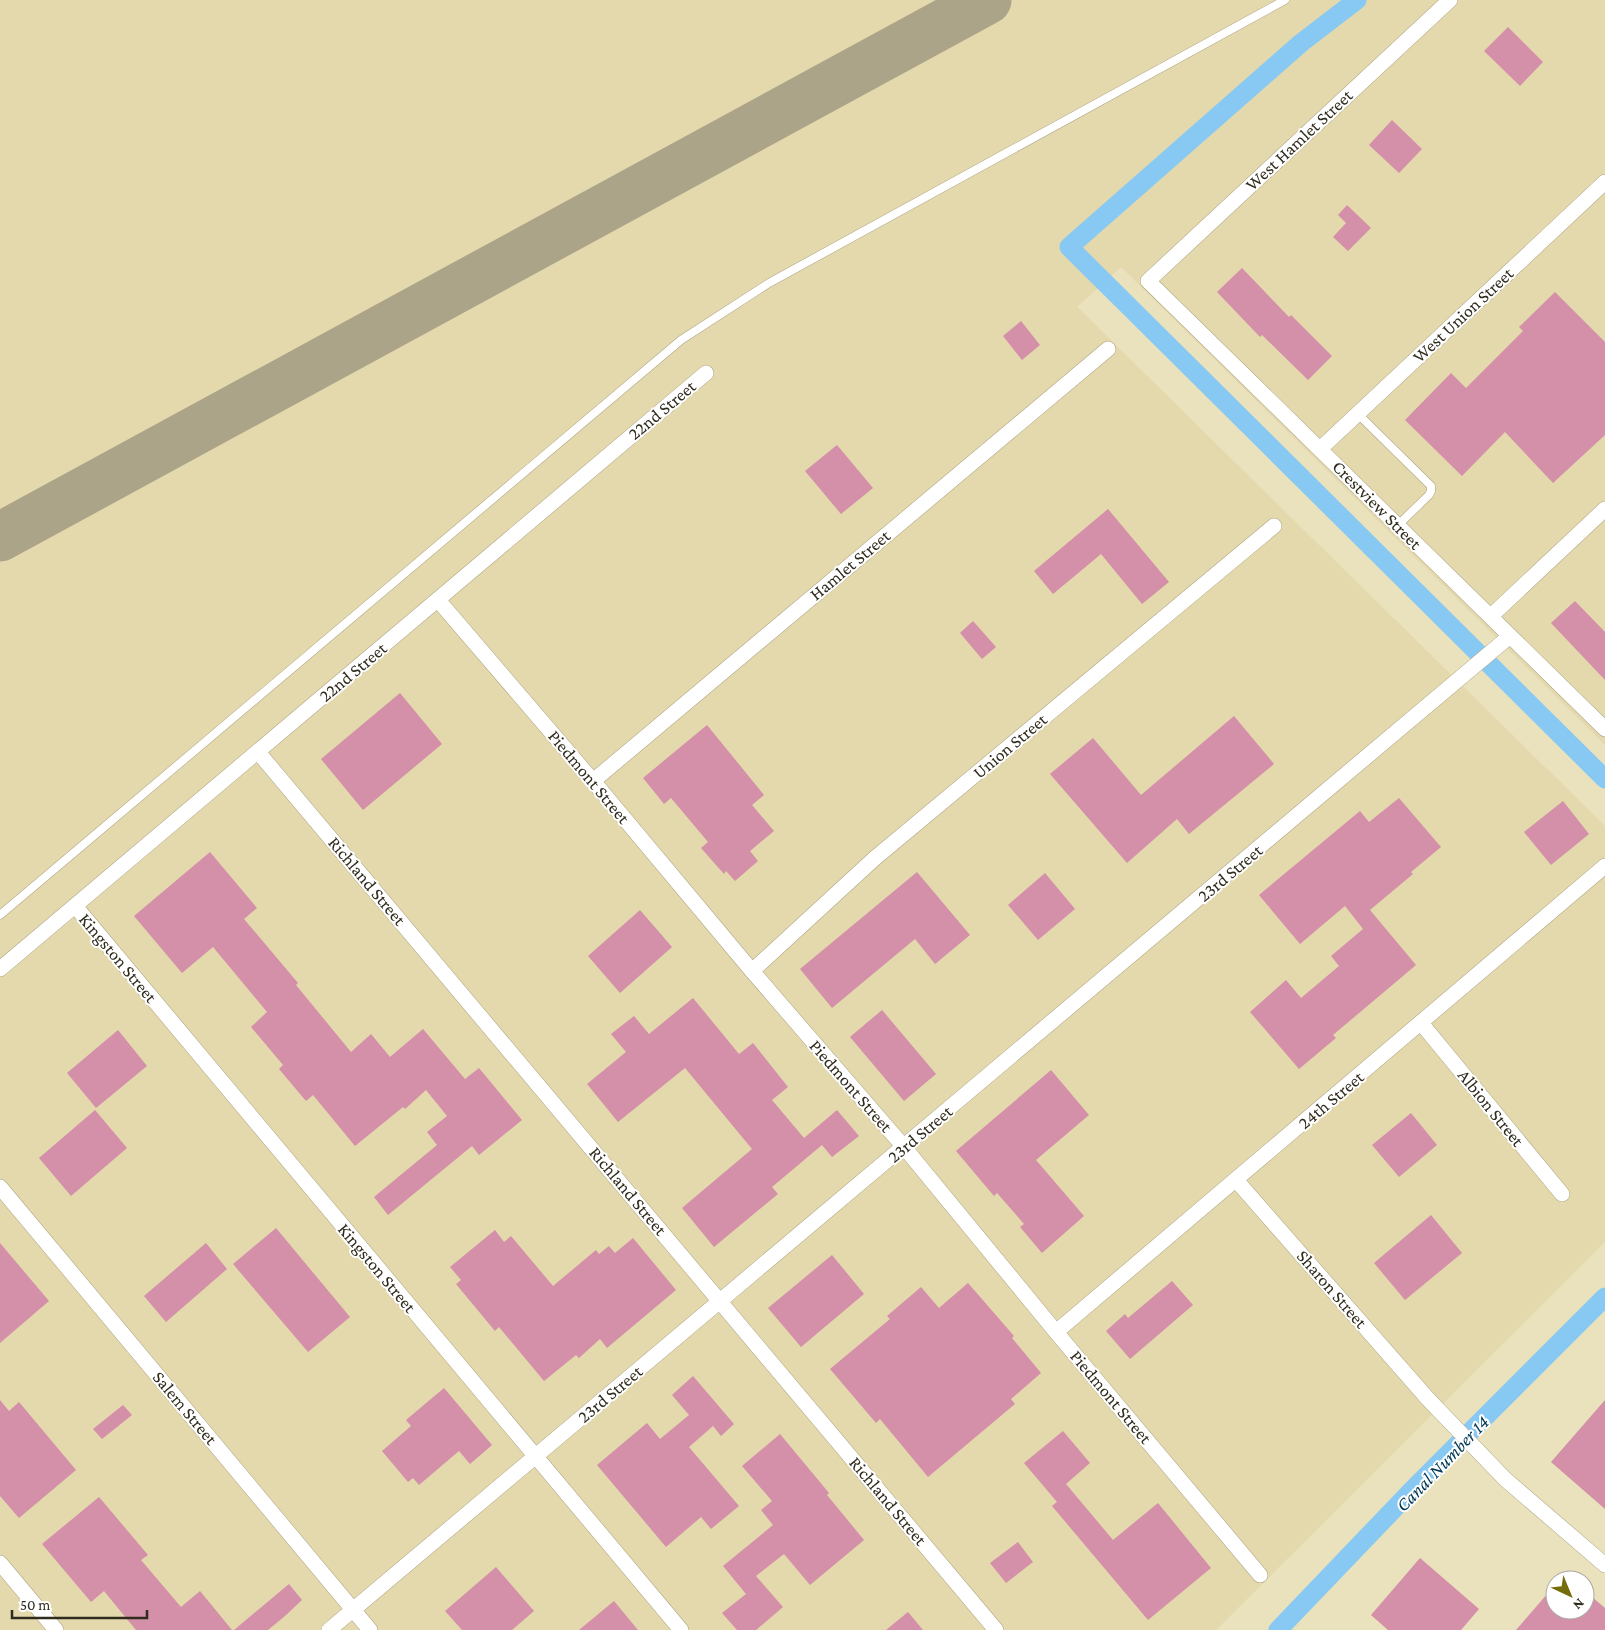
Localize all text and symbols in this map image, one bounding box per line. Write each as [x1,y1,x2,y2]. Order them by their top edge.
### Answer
street label: West Hamlet Street [1241,85,1357,195]
street label: West Union Street [1409,263,1518,367]
street label: 22nd Street [624,375,701,444]
street label: Crestview Street [1329,457,1426,554]
street label: Hamlet Street [806,525,895,604]
street label: 22nd Street [315,637,392,706]
street label: Union Street [969,709,1052,783]
street label: Piedmont Street [544,726,635,829]
street label: Richland Street [324,833,411,930]
street label: 23rd Street [1194,840,1267,906]
street label: Kingston Street [75,909,162,1007]
street label: Piedmont Street [805,1036,897,1137]
street label: 24th Street [1294,1066,1368,1133]
street label: Albion Street [1454,1066,1529,1151]
street label: 23rd Street [884,1101,957,1167]
street label: Richland Street [585,1143,672,1240]
street label: Kingston Street [334,1219,421,1317]
street label: Sharon Street [1293,1246,1372,1333]
street label: Piedmont Street [1066,1346,1157,1449]
street label: 23rd Street [574,1361,647,1427]
street label: Salem Street [149,1367,222,1449]
water label: Canal Number 14 [1392,1411,1493,1515]
street label: Richland Street [845,1453,932,1550]
north arrow [1545,1570,1595,1620]
scale bar [12,1588,148,1620]
text: N [1570,1595,1588,1614]
text: 50 m [20,1597,50,1613]

